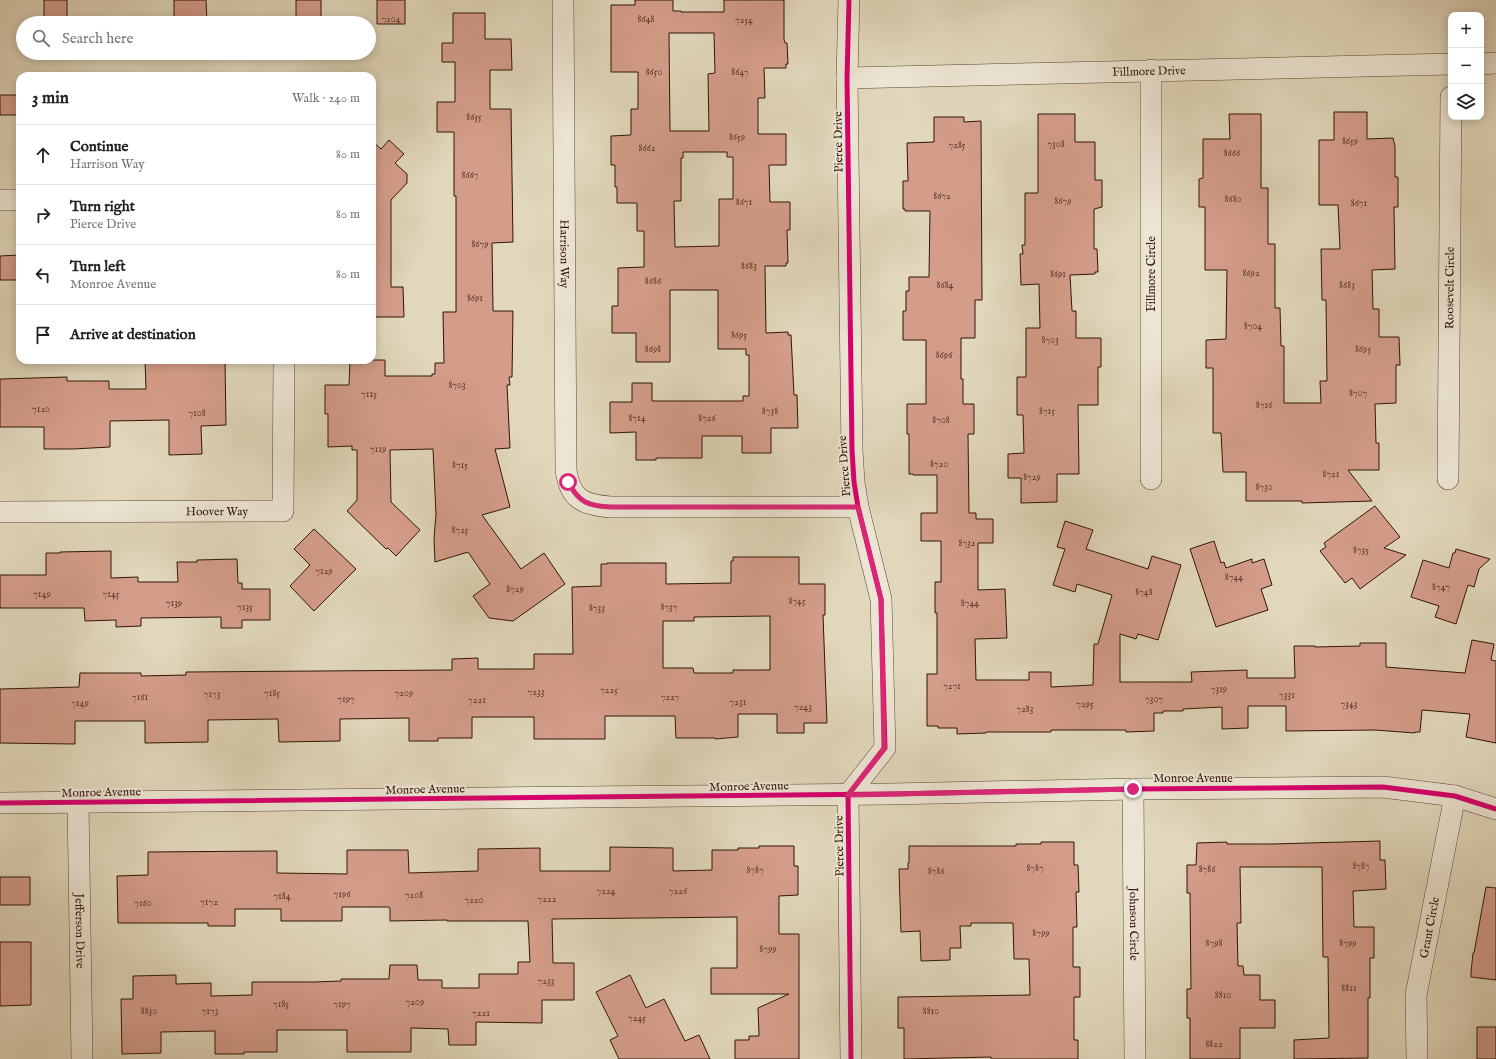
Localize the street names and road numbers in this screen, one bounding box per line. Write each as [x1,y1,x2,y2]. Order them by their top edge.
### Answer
street label: Fillmore Drive [1112,63,1186,80]
street label: Pierce Drive [830,111,847,173]
street label: Harrison Way [556,219,572,289]
street label: Fillmore Circle [1144,236,1159,312]
street label: Roosevelt Circle [1442,246,1458,329]
street label: Pierce Drive [835,434,854,497]
street label: Hoover Way [186,504,248,519]
street label: Monroe Avenue [1153,771,1233,786]
street label: Monroe Avenue [709,778,789,795]
street label: Monroe Avenue [385,781,465,798]
street label: Monroe Avenue [61,784,141,801]
street label: Pierce Drive [831,815,848,877]
street label: Johnson Circle [1125,885,1141,961]
street label: Jefferson Drive [70,891,88,969]
street label: Grant Circle [1416,895,1443,959]

